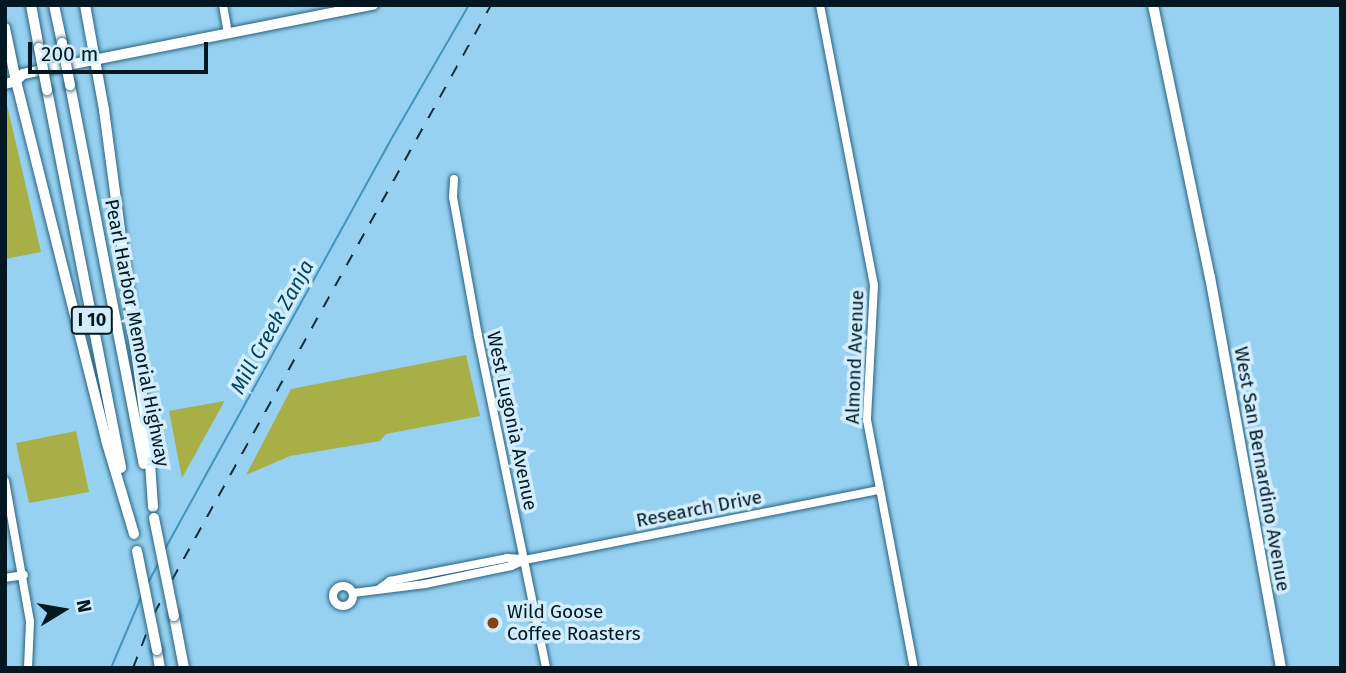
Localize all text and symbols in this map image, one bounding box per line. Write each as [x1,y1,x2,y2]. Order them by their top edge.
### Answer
scale bar [32,28,212,72]
text: 200 m [41,41,98,67]
street label: Pearl Harbor Memorial Highway [100,197,174,469]
water label: Mill Creek Zanja [225,256,319,398]
street label: Almond Avenue [841,289,869,425]
road number: I 10 [69,306,115,334]
street label: West Lugonia Avenue [482,329,542,513]
street label: West San Bernardino Avenue [1229,345,1295,593]
street label: Research Drive [634,486,764,532]
north arrow [28,575,98,645]
text: N [72,598,97,614]
place label: Wild Goose Coffee Roasters [507,601,641,645]
marker: Wild Goose Coffee Roasters [485,615,501,631]

